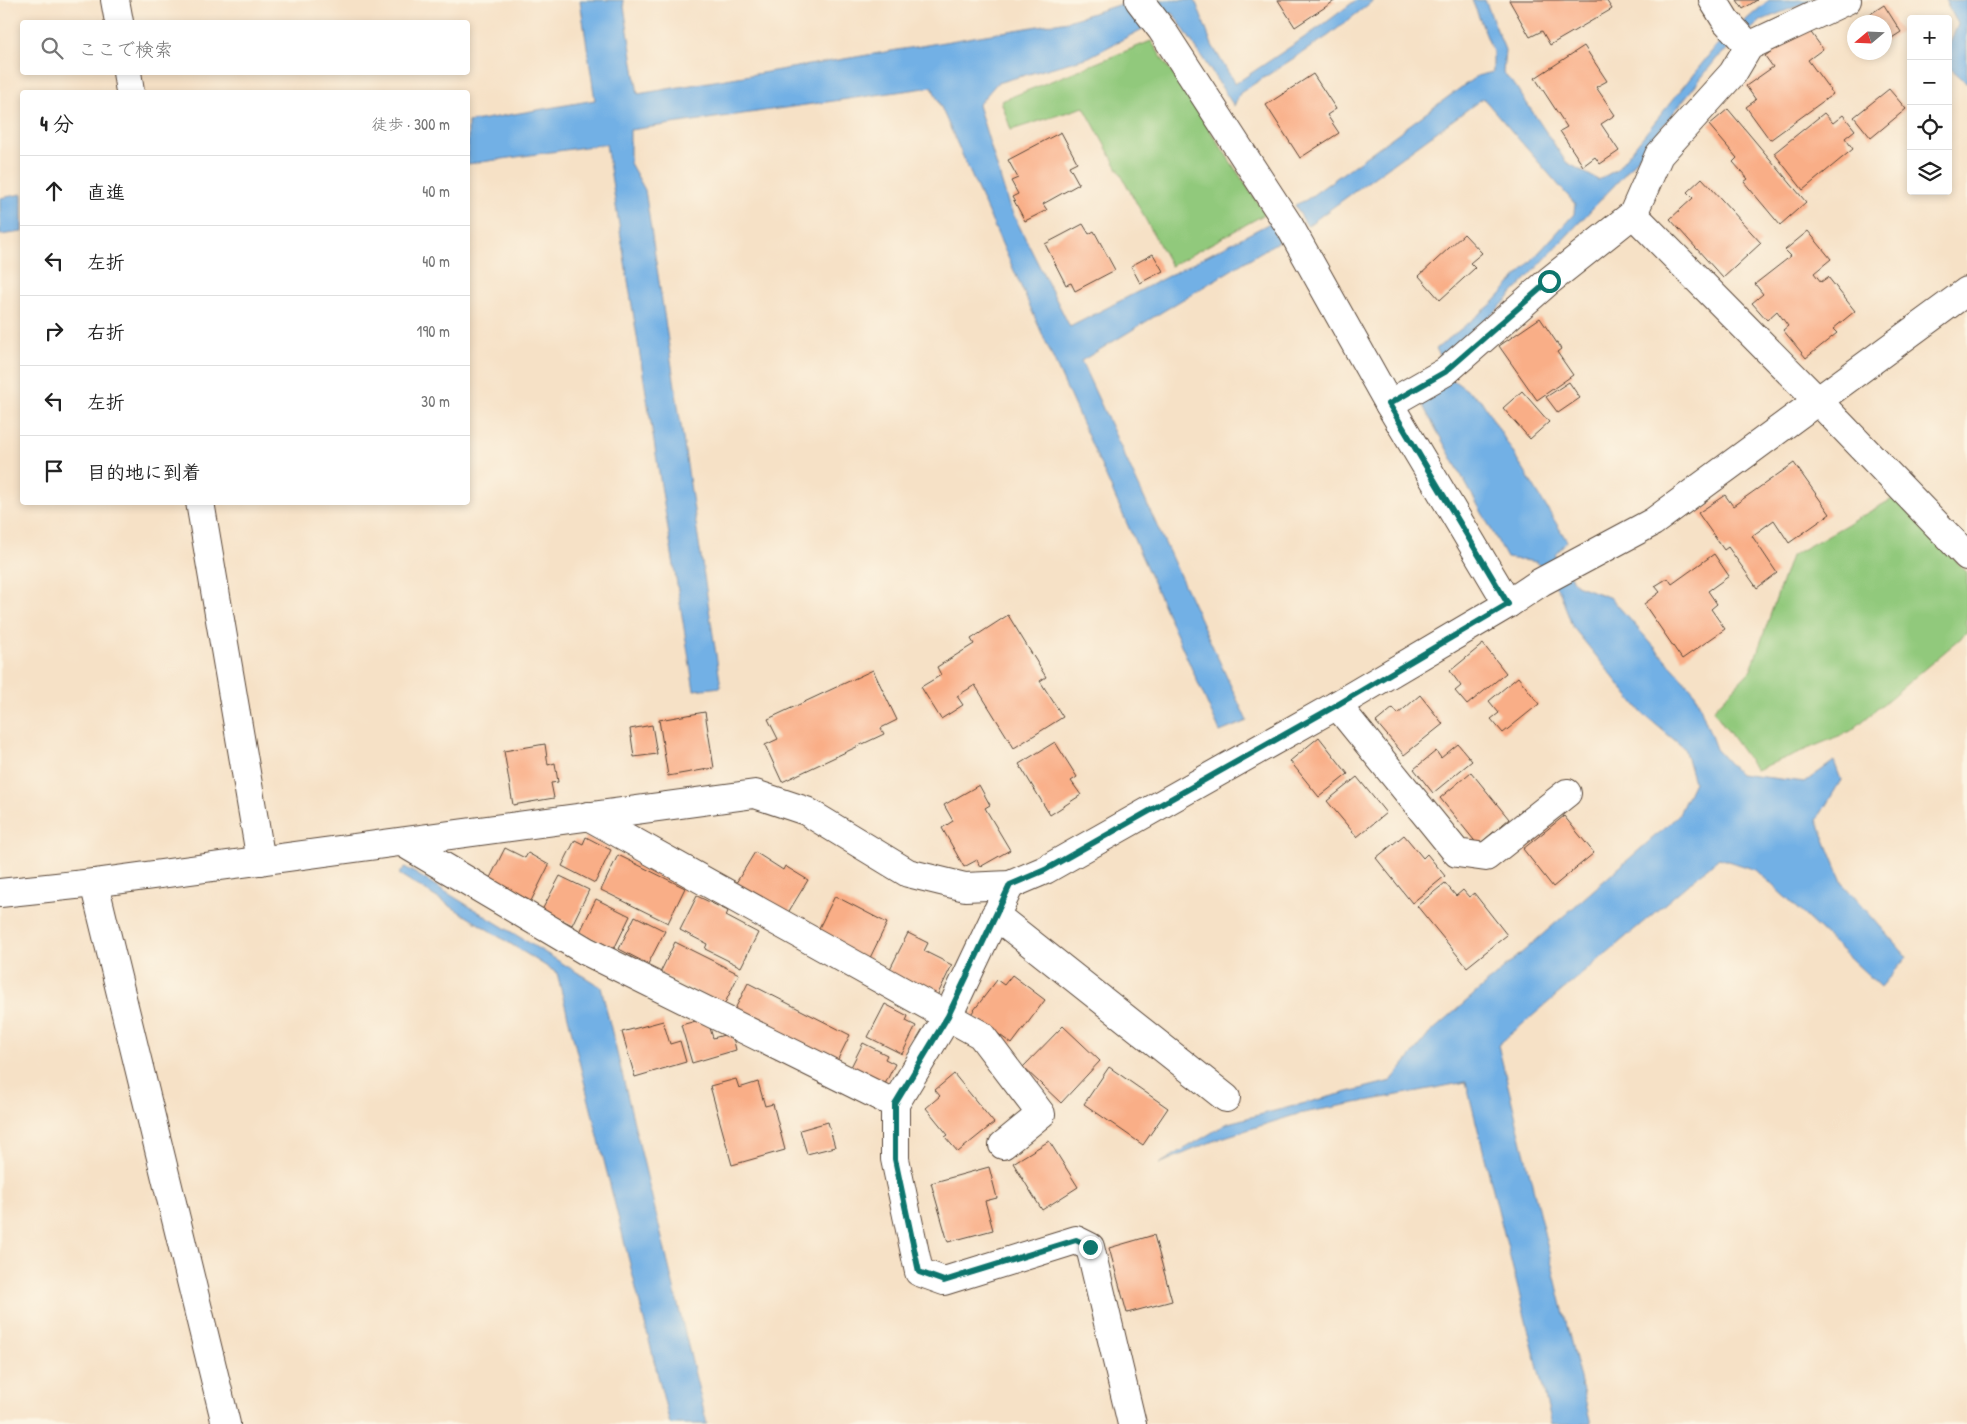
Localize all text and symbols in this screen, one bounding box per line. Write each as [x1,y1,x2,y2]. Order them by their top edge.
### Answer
north arrow [1847,15,1892,60]
map controls [1907,15,1952,195]
button: + [1907,15,1952,60]
search box [20,20,470,75]
icon: search [38,34,66,62]
text: ここで検索 [78,36,173,62]
button: − [1907,60,1952,105]
button: locate [1907,105,1952,150]
text: 4 分 [40,109,74,138]
text: 徒歩 · 300 m [371,113,450,135]
button: layers [1907,150,1952,195]
icon: ahead [40,177,68,205]
text: 直進 [87,179,125,205]
text: 40 m [422,180,450,202]
icon: left [40,247,68,275]
text: 左折 [87,249,125,275]
text: 40 m [422,250,450,272]
route start [1538,270,1561,293]
icon: right [40,317,68,345]
text: 右折 [87,319,125,345]
text: 190 m [417,320,450,342]
icon: left [40,387,68,415]
text: 左折 [87,389,125,415]
text: 30 m [421,390,450,412]
icon: arrive [40,457,68,485]
text: 目的地に到着 [87,459,201,485]
route end [1079,1236,1102,1259]

